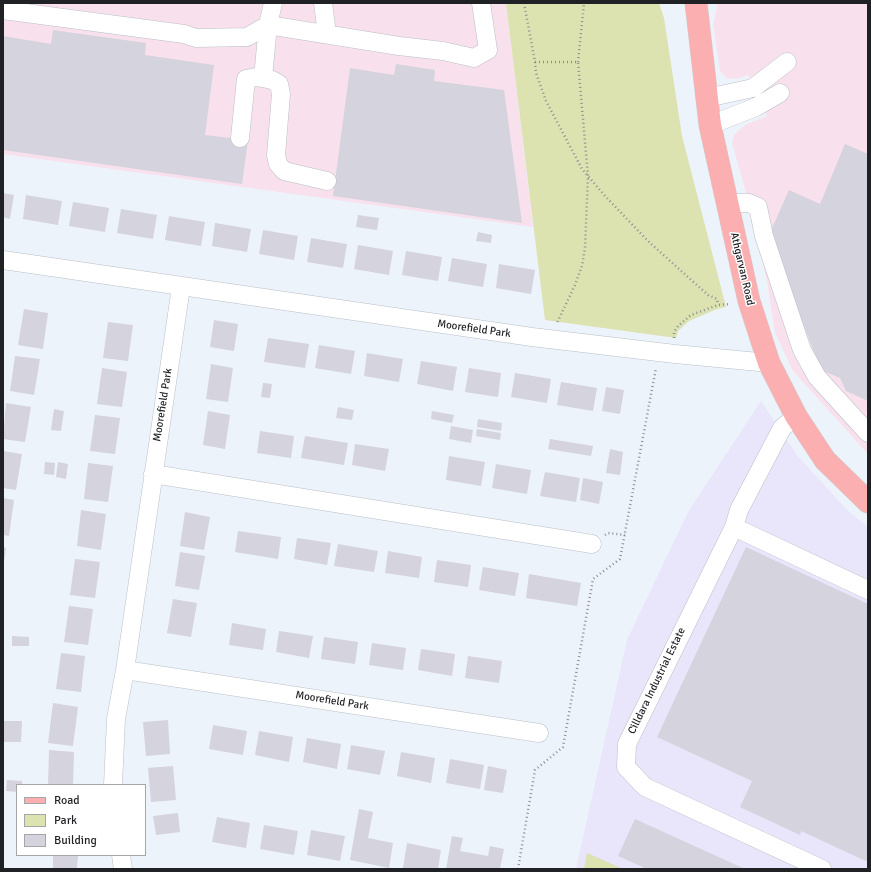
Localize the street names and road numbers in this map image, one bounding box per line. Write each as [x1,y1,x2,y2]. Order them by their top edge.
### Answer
street label: Athgarvan Road [727,231,757,307]
street label: Moorefield Park [436,317,512,341]
street label: Moorefield Park [151,367,175,443]
street label: Cilldara Industrial Estate [625,626,689,736]
street label: Moorefield Park [294,689,370,713]

